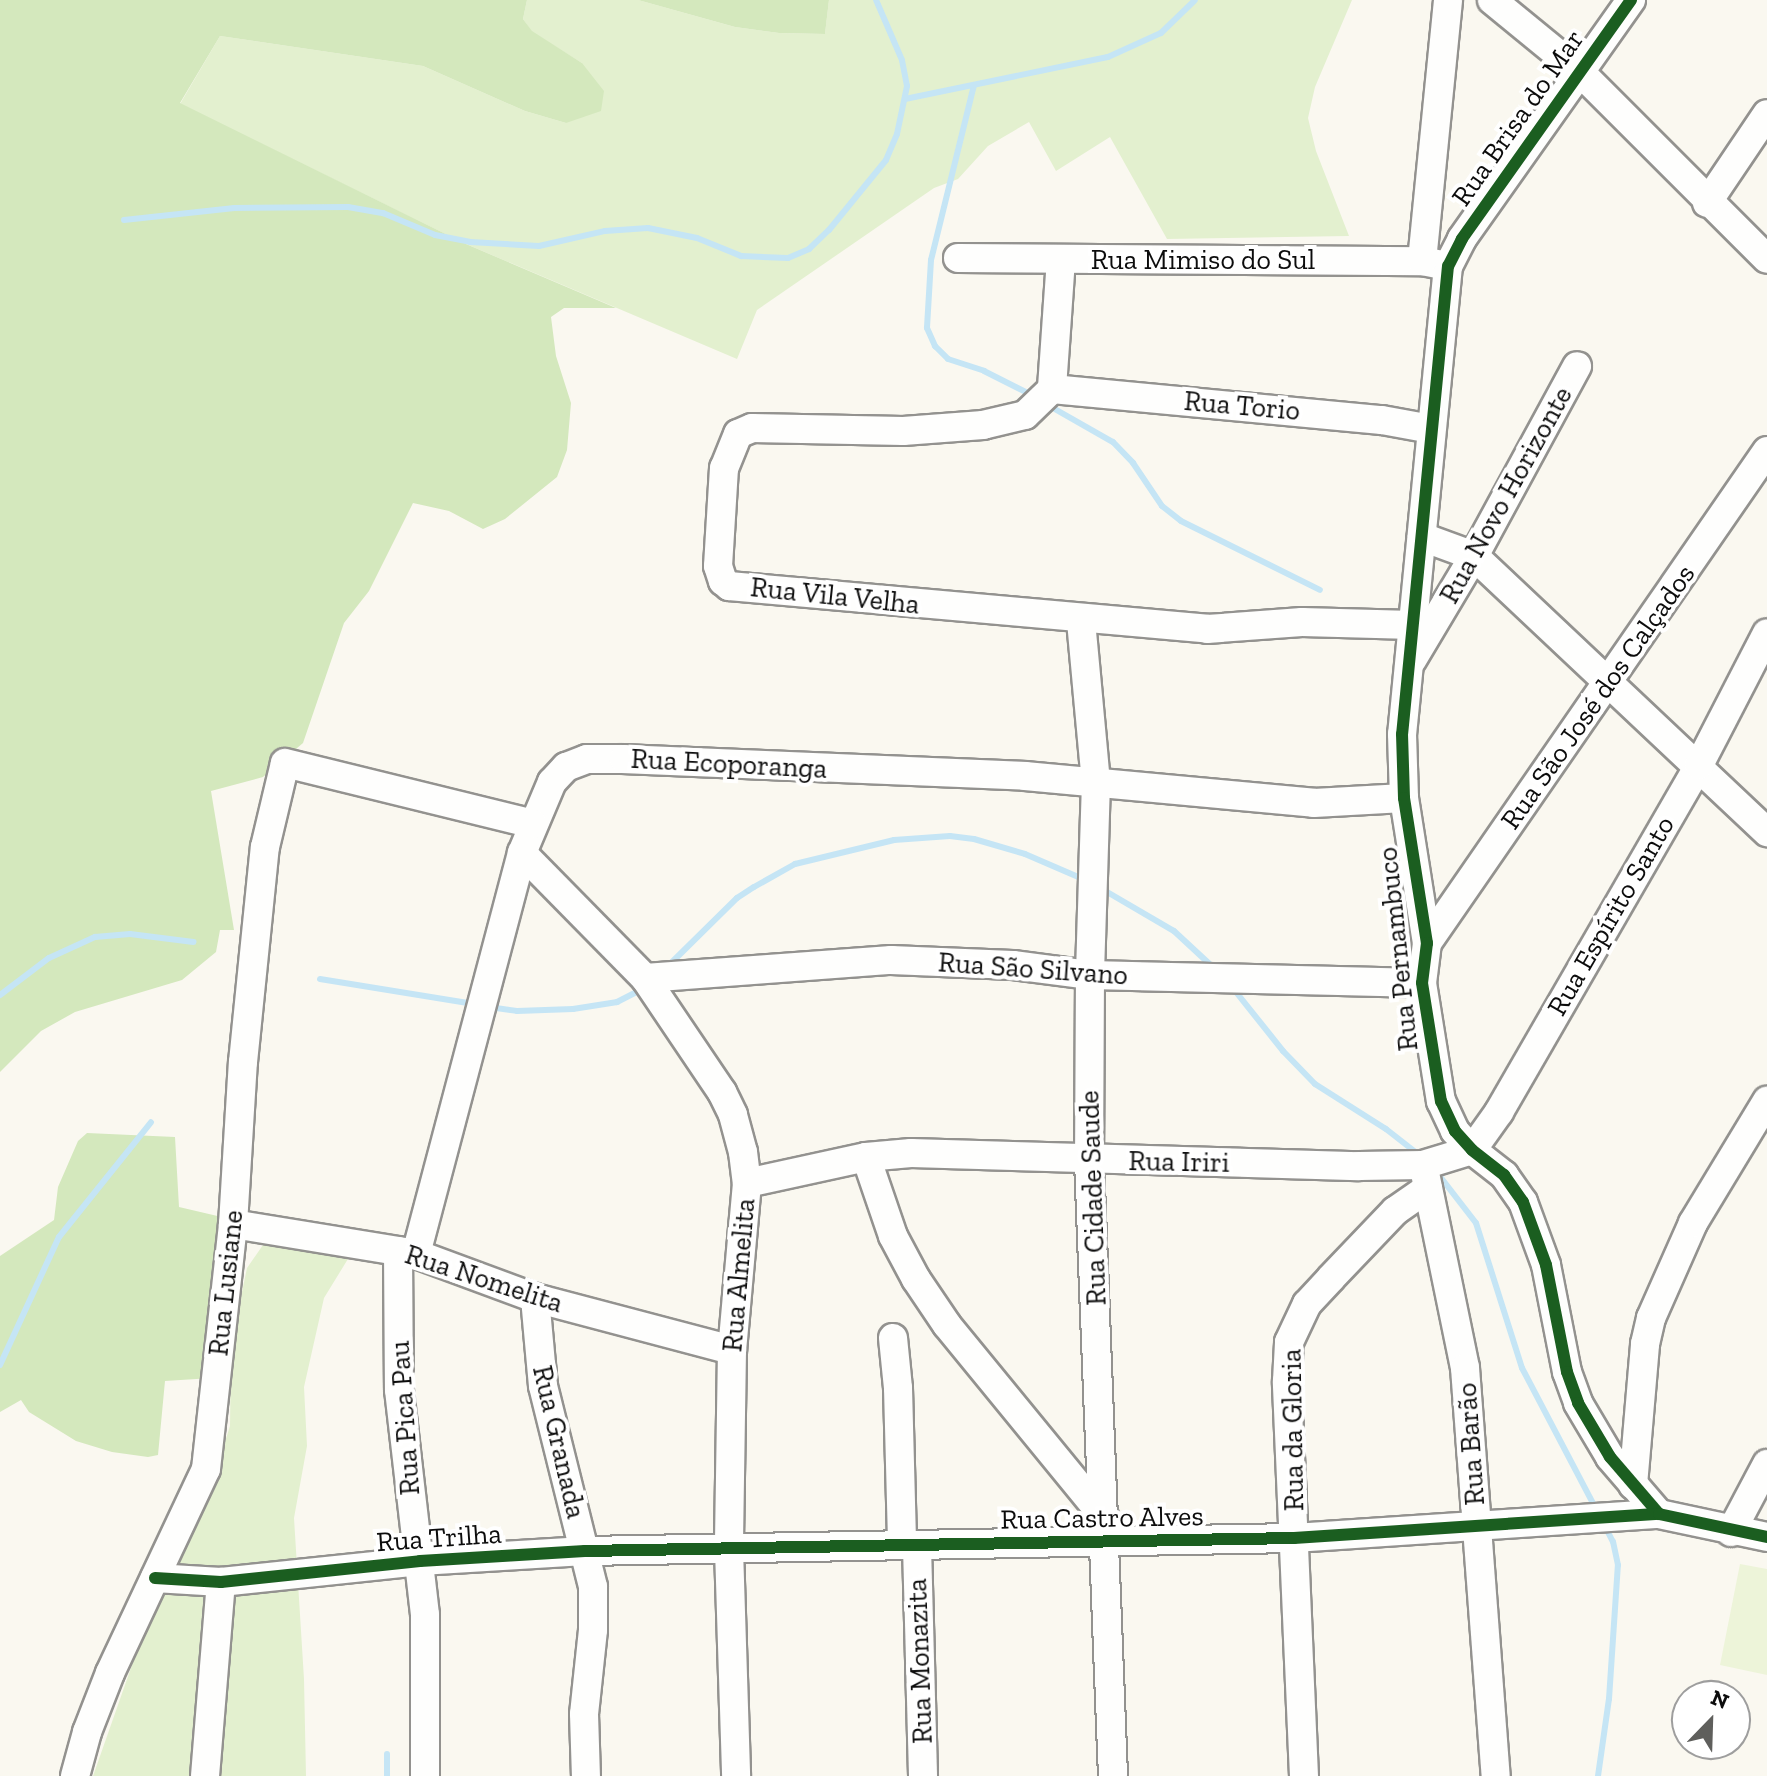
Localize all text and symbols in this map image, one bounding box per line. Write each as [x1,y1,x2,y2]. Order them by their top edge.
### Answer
street label: Rua Brisa do Mar [1445,23,1591,213]
street label: Rua Mimiso do Sul [1091,243,1315,277]
street label: Rua Novo Horizonte [1432,381,1580,609]
street label: Rua Torio [1182,384,1302,428]
street label: Rua São José dos Calçados [1494,558,1702,836]
street label: Rua Vila Velha [748,570,922,622]
street label: Rua Ecoporanga [630,742,828,786]
street label: Rua Espírito Santo [1540,810,1682,1022]
street label: Rua Pernambuco [1371,845,1425,1053]
street label: Rua São Silvano [937,946,1129,992]
street label: Rua Cidade Saude [1072,1090,1114,1306]
street label: Rua Iriri [1128,1144,1230,1180]
street label: Rua Almelita [716,1196,762,1354]
street label: Rua Lusiane [202,1208,250,1358]
street label: Rua Nomelita [401,1238,567,1320]
street label: Rua Pica Pau [383,1340,427,1496]
street label: Rua da Gloria [1275,1349,1311,1511]
street label: Rua Granada [525,1362,593,1522]
street label: Rua Barão [1450,1382,1492,1506]
street label: Rua Castro Alves [1000,1499,1204,1537]
street label: Rua Trilha [375,1517,503,1559]
street label: Rua Monazita [900,1578,940,1744]
north arrow [1671,1680,1751,1760]
text: N [1707,1684,1733,1715]

